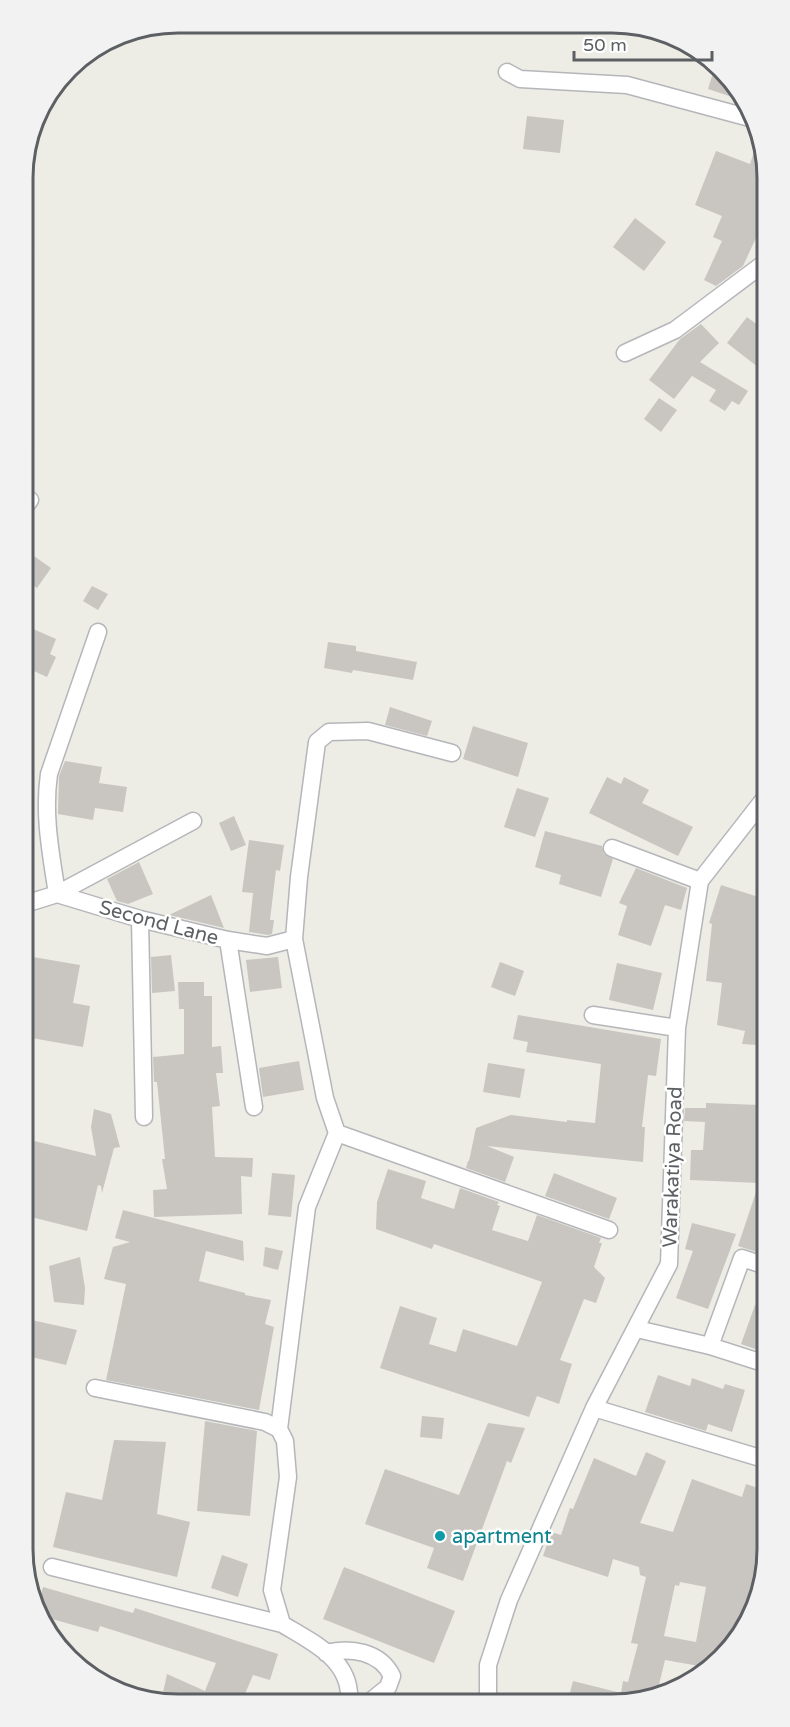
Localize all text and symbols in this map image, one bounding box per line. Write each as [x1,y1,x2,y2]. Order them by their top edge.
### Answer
scale bar [574,24,712,62]
text: 50 m [583,34,627,56]
street label: Second Lane [96,896,221,950]
street label: Warakatiya Road [658,1086,688,1248]
place label: apartment [452,1525,552,1549]
marker: apartment [433,1529,447,1543]

